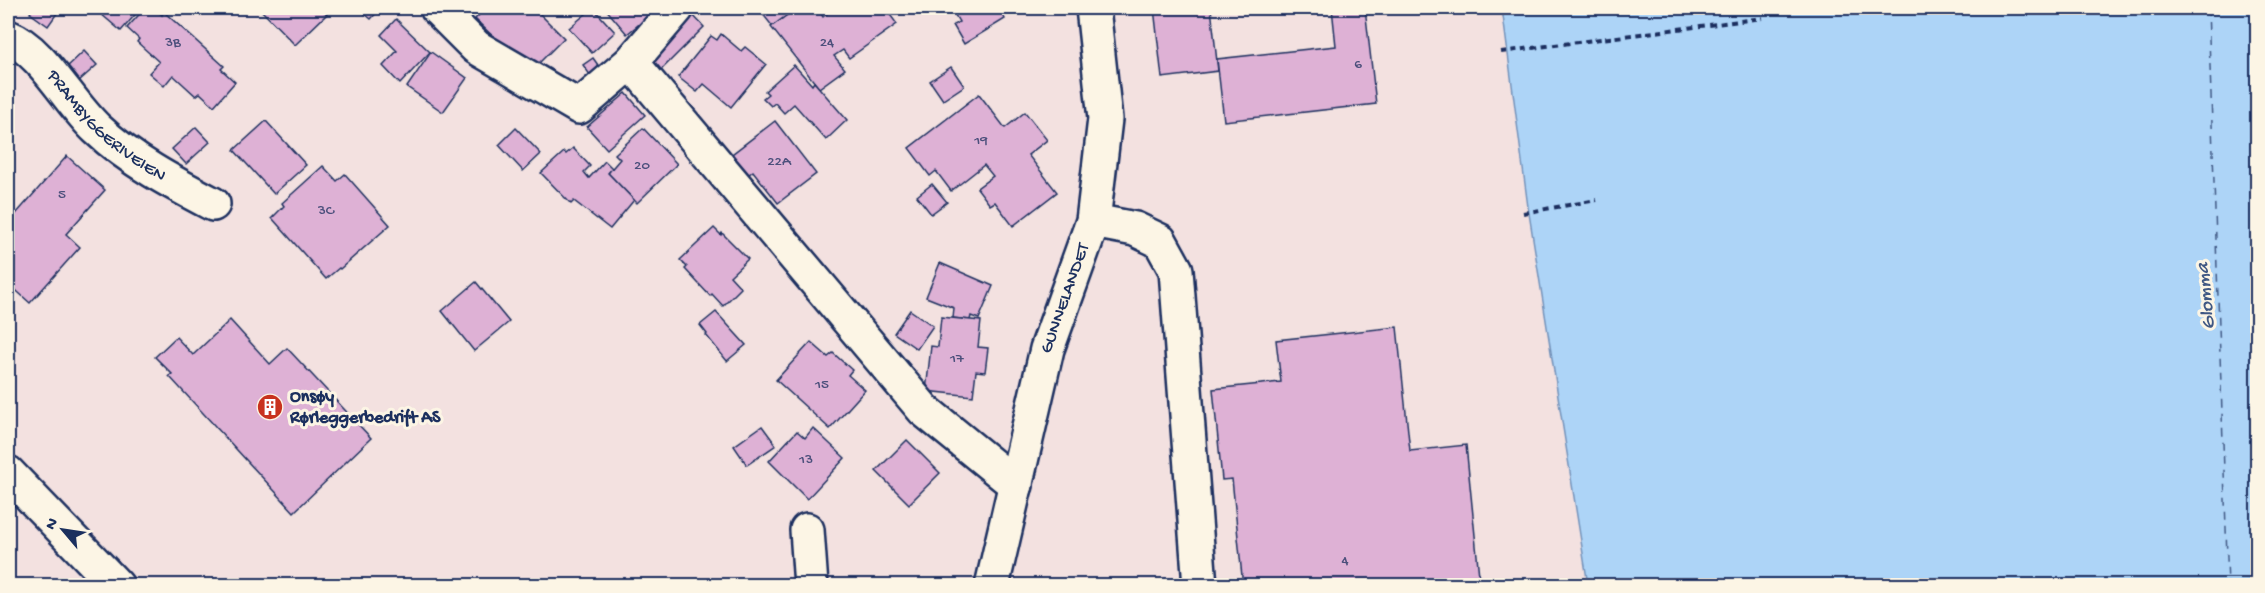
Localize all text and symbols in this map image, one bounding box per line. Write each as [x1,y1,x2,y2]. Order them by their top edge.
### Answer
house number: 3B [164,34,181,52]
house number: 24 [820,34,834,52]
house number: 6 [1354,56,1362,74]
street label: PRAMBYGGERIVEIEN [41,65,170,187]
house number: 19 [973,132,988,150]
house number: 22A [767,153,792,171]
house number: 20 [634,157,650,175]
house number: 5 [58,186,66,204]
house number: 3C [317,202,335,220]
street label: GUNNELANDET [1036,240,1095,356]
water label: Glomma [2192,260,2222,330]
house number: 17 [949,350,965,368]
house number: 15 [814,376,829,394]
place label: Onsøy Rørleggerbedrift AS [289,387,441,429]
building icon: Onsøy Rørleggerbedrift AS [255,392,285,422]
house number: 13 [798,451,813,469]
north arrow [33,500,93,560]
text: N [42,515,64,534]
house number: 4 [1341,552,1349,570]

